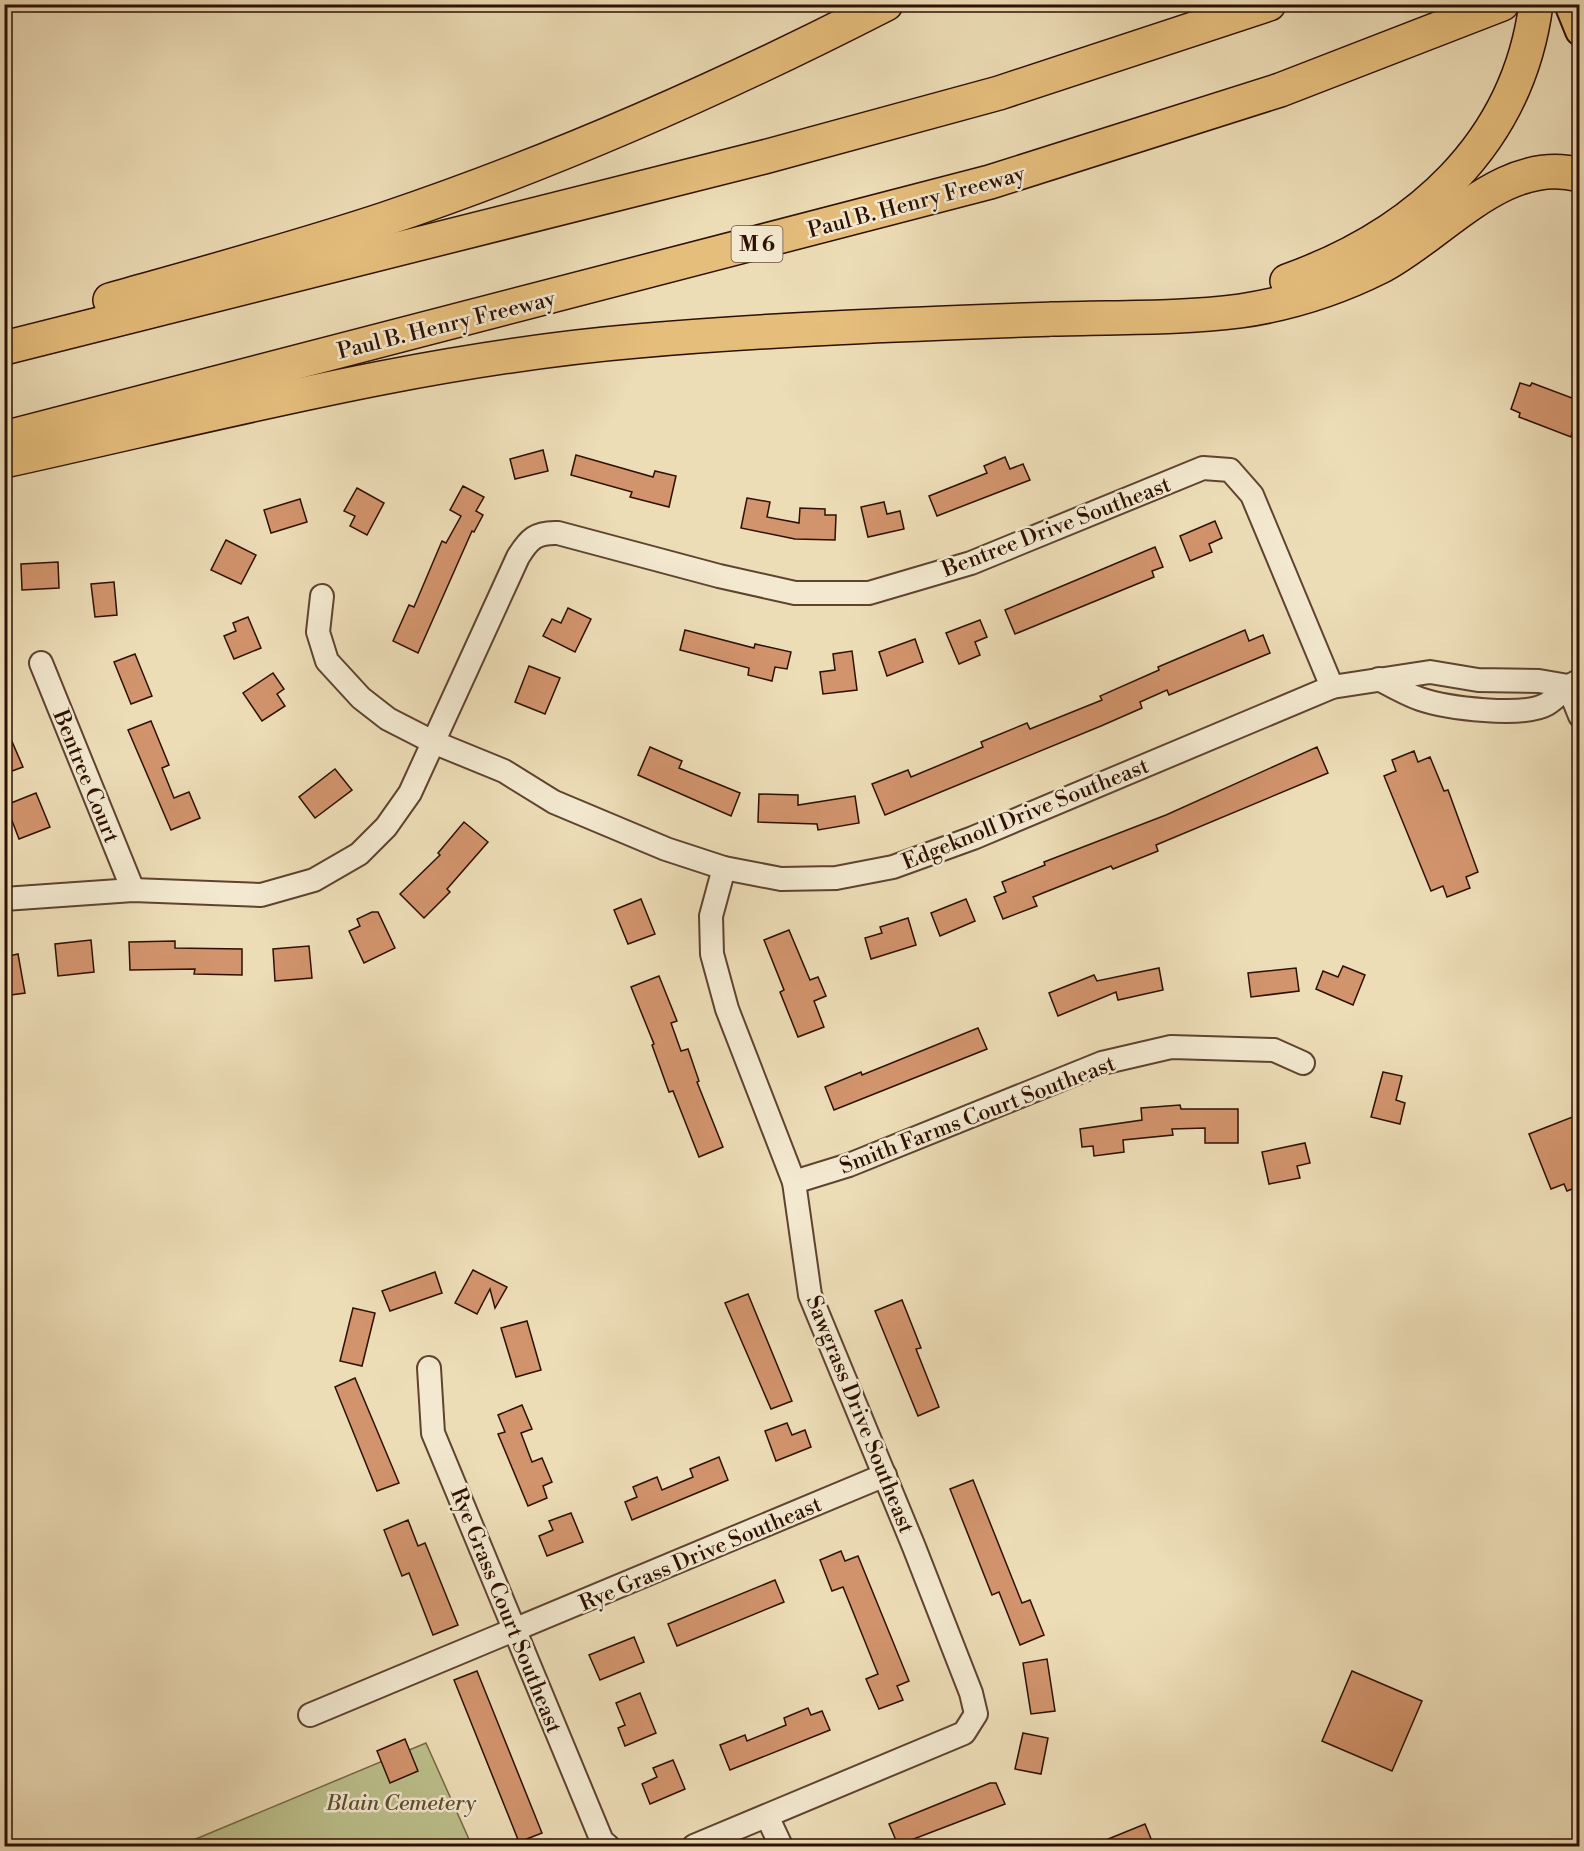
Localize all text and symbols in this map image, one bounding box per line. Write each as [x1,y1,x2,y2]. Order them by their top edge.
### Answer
street label: Paul B. Henry Freeway [805,160,1028,244]
road number: M 6 [732,226,783,262]
street label: Paul B. Henry Freeway [335,285,558,366]
street label: Bentree Drive Southeast [938,471,1175,584]
street label: Bentree Court [46,705,125,847]
street label: Edgeknoll Drive Southeast [898,752,1153,876]
street label: Smith Farms Court Southeast [836,1050,1119,1181]
street label: Sawgrass Drive Southeast [799,1292,920,1538]
street label: Rye Grass Court Southeast [444,1484,567,1737]
street label: Rye Grass Drive Southeast [575,1491,826,1618]
park label: Blain Cemetery [325,1790,476,1817]

